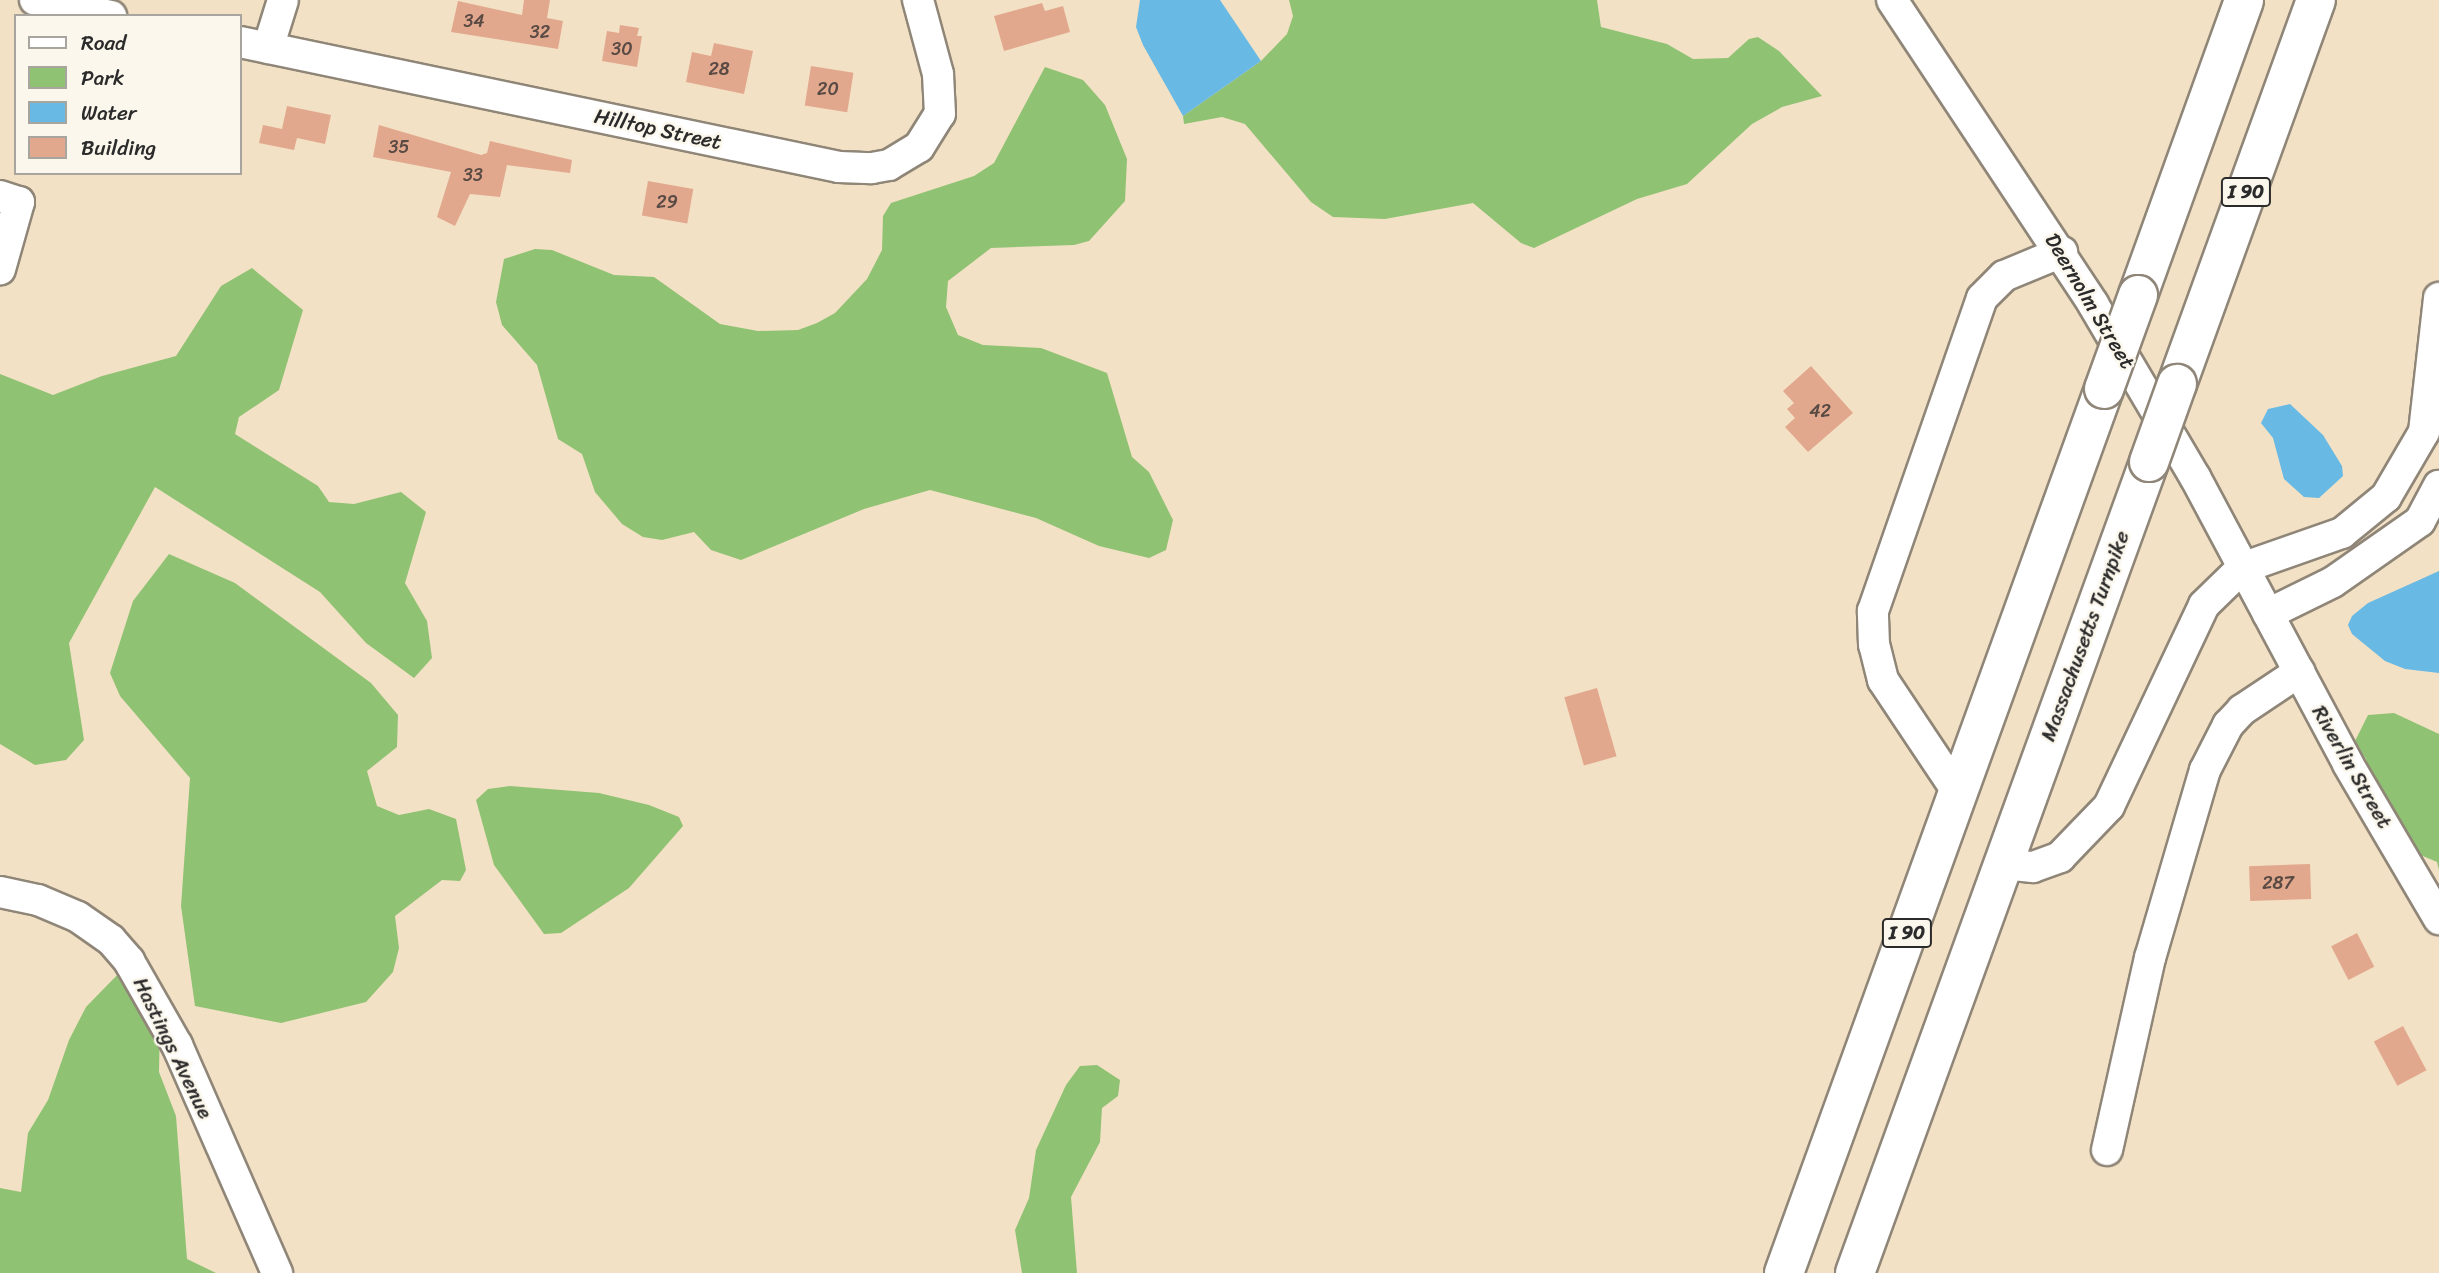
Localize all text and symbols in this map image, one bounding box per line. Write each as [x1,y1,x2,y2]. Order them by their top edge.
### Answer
house number: 34 [463,10,485,32]
legend [14,14,242,175]
house number: 32 [530,21,550,43]
text: Road [81,24,126,62]
house number: 30 [611,38,633,60]
house number: 28 [708,58,730,80]
text: Park [81,59,124,97]
house number: 20 [817,78,839,100]
text: Water [81,94,136,132]
street label: Hilltop Street [592,103,724,155]
text: Building [81,129,156,167]
house number: 35 [389,136,409,158]
house number: 33 [463,164,483,186]
road number: I 90 [2220,176,2272,208]
house number: 29 [656,191,678,213]
street label: Deernolm Street [2040,229,2140,373]
house number: 42 [1809,400,1831,422]
street label: Massachusetts Turnpike [2035,528,2135,744]
street label: Riverlin Street [2307,701,2397,833]
house number: 287 [2262,872,2294,894]
road number: I 90 [1881,917,1933,948]
street label: Hastings Avenue [128,973,218,1123]

